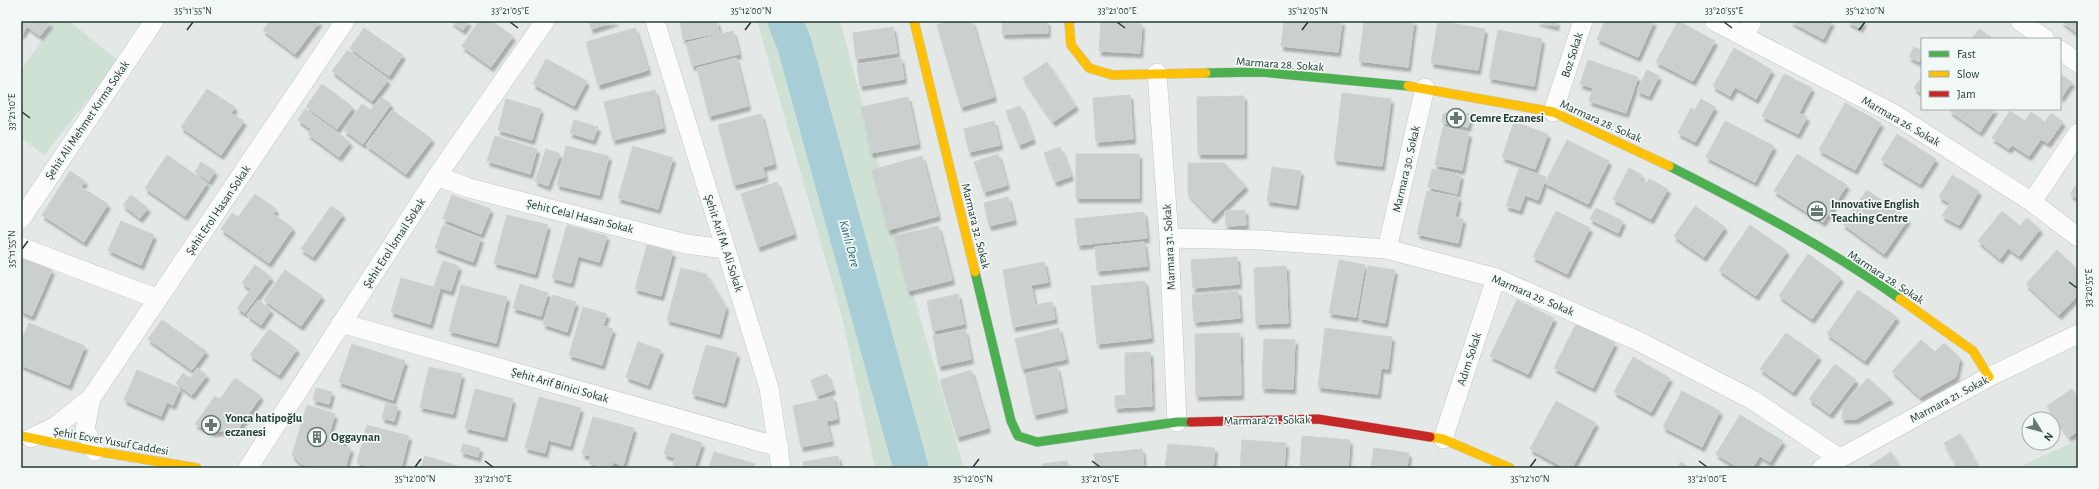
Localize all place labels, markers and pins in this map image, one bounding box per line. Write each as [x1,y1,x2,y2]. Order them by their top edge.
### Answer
pharmacy icon: Cemre Eczanesi [1445,107,1467,129]
place label: Cemre Eczanesi [1470,112,1544,124]
place label: Innovative English Teaching Centre [1831,198,1919,224]
office icon: Innovative English Teaching Centre [1806,200,1828,222]
place label: Yonca hatipoğlu eczanesi [225,412,303,438]
pharmacy icon: Yonca hatipoğlu eczanesi [200,414,222,436]
building icon: Oggaynan [306,426,328,448]
place label: Oggaynan [331,431,380,444]

